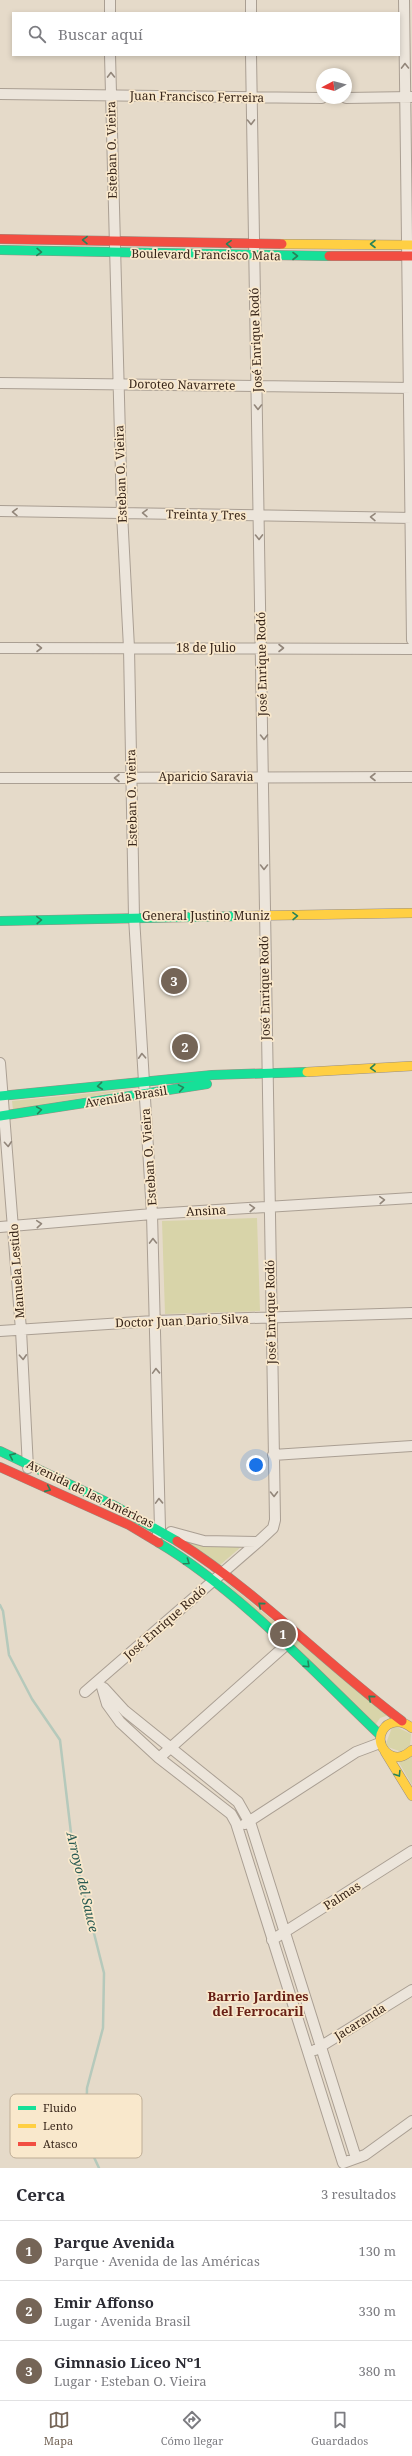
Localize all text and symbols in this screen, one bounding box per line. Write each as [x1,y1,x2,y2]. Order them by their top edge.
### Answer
search box [12,12,400,56]
icon: search [26,23,48,45]
text: Buscar aquí [58,24,143,44]
one-way arrow [401,63,409,69]
north arrow [316,68,352,104]
one-way arrow [106,72,115,78]
street label: Juan Francisco Ferreira [129,87,265,106]
street label: Esteban O. Vieira [102,101,121,199]
one-way arrow [247,119,255,125]
one-way arrow [82,236,88,244]
one-way arrow [226,239,232,248]
one-way arrow [370,240,376,249]
street label: Boulevard Francisco Mata [131,245,281,264]
one-way arrow [36,248,42,256]
one-way arrow [292,252,298,260]
street label: José Enrique Rodó [245,287,266,394]
street label: Doroteo Navarrete [128,375,236,394]
one-way arrow [254,404,262,410]
street label: Esteban O. Vieira [110,425,131,523]
street label: Treinta y Tres [166,505,246,524]
one-way arrow [12,507,18,516]
one-way arrow [142,509,148,518]
one-way arrow [370,513,376,521]
one-way arrow [255,534,263,540]
street label: José Enrique Rodó [252,612,271,717]
street label: 18 de Julio [176,639,236,656]
one-way arrow [36,644,42,652]
one-way arrow [278,644,284,652]
one-way arrow [260,734,268,740]
street label: Esteban O. Vieira [122,749,141,847]
street label: Aparicio Saravia [159,768,254,785]
one-way arrow [370,773,376,781]
one-way arrow [114,774,120,782]
one-way arrow [260,864,268,870]
street label: General Justino Muniz [142,907,270,924]
one-way arrow [292,912,298,920]
one-way arrow [36,916,42,924]
street label: José Enrique Rodó [255,936,274,1041]
pin: 3 [161,966,187,996]
pin: 2 [172,1032,198,1062]
one-way arrow [137,1053,146,1059]
one-way arrow [370,1064,376,1073]
one-way arrow [97,1081,103,1090]
street label: Avenida Brasil [84,1082,168,1111]
one-way arrow [178,1084,184,1093]
one-way arrow [36,1106,42,1115]
street label: Esteban O. Vieira [137,1107,160,1206]
one-way arrow [3,1141,12,1147]
one-way arrow [379,1195,385,1204]
street label: Ansina [186,1201,227,1220]
one-way arrow [249,1204,255,1213]
one-way arrow [36,1219,42,1228]
street label: Manuela Lestido [5,1223,28,1319]
one-way arrow [149,1238,157,1244]
street label: José Enrique Rodó [261,1260,280,1365]
street label: Doctor Juan Dario Silva [115,1310,249,1331]
one-way arrow [18,1354,27,1360]
one-way arrow [152,1368,160,1374]
one-way arrow [8,1453,15,1461]
street label: Avenida de las Américas [24,1455,157,1532]
your location [246,1455,266,1475]
one-way arrow [44,1484,52,1492]
one-way arrow [270,1491,279,1497]
one-way arrow [155,1498,163,1504]
one-way arrow [183,1557,190,1565]
street label: José Enrique Rodó [119,1582,210,1664]
one-way arrow [258,1602,266,1609]
pin: 1 [270,1619,296,1649]
one-way arrow [302,1660,310,1668]
one-way arrow [368,1696,375,1703]
one-way arrow [394,1770,401,1777]
water label: Arroyo del Sauce [62,1829,103,1934]
street label: Palmas [320,1877,364,1914]
district label: Barrio Jardines del Ferrocaril [207,1987,309,2020]
street label: Jacaranda [330,1999,389,2045]
legend [10,2094,142,2158]
text: Fluido [43,2100,77,2115]
text: Lento [43,2118,73,2133]
text: Atasco [43,2136,78,2151]
text: Cerca [16,2183,65,2206]
text: 3 resultados [321,2185,396,2203]
text: Parque Avenida [54,2232,175,2252]
text: 1 [25,2242,33,2260]
text: 130 m [359,2242,396,2260]
text: Parque · Avenida de las Américas [54,2252,260,2270]
text: Emir Affonso [54,2292,154,2312]
text: 2 [25,2302,33,2320]
text: 330 m [359,2302,396,2320]
text: Lugar · Avenida Brasil [54,2312,191,2330]
text: Gimnasio Liceo Nº1 [54,2352,202,2372]
text: 3 [25,2362,33,2380]
text: 380 m [359,2362,396,2380]
text: Lugar · Esteban O. Vieira [54,2372,207,2390]
tab: Mapa [44,2409,73,2448]
tab: Cómo llegar [161,2409,223,2448]
tab: Guardados [311,2409,368,2448]

